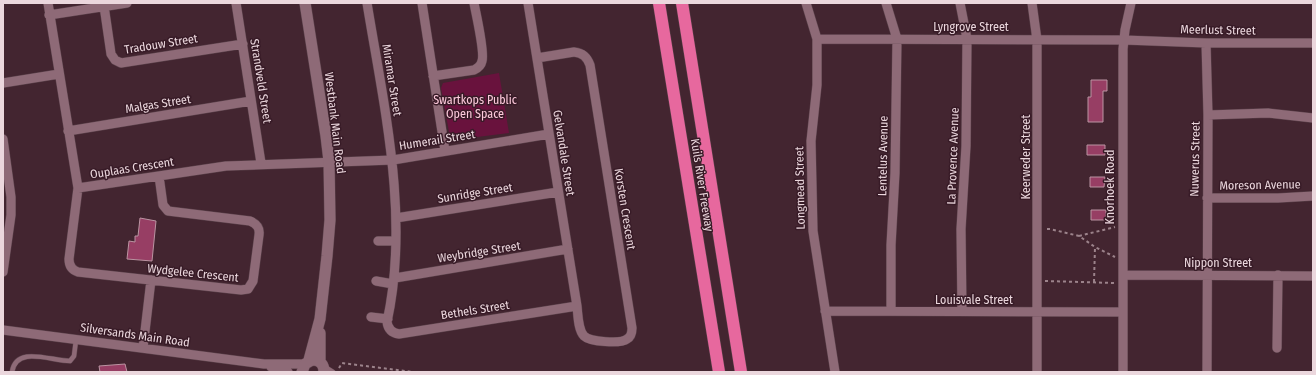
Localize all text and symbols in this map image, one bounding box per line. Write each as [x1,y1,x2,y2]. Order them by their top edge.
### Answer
street label: Lyngrove Street [933,20,1009,34]
street label: Meerlust Street [1180,22,1256,38]
street label: Tradouw Street [123,31,199,57]
street label: Strandveld Street [247,38,275,124]
street label: Miramar Street [379,43,405,117]
street label: Westbank Main Road [322,71,348,175]
street label: Malgas Street [124,92,192,116]
park label: Swartkops Public Open Space [433,93,517,121]
street label: La Provence Avenue [944,107,962,205]
street label: Gelvandale Street [550,109,578,197]
street label: Keerweder Street [1019,114,1033,199]
street label: Lentelus Avenue [875,116,891,196]
street label: Nuwerus Street [1187,121,1203,197]
street label: Humerail Street [398,127,476,153]
street label: Kuils River Freeway [688,138,716,233]
street label: Longmead Street [792,146,808,230]
street label: Knorhoek Road [1103,149,1117,225]
street label: Ouplaas Crescent [89,154,175,182]
street label: Korsten Crescent [612,167,638,251]
street label: Moreson Avenue [1219,177,1301,193]
street label: Sunridge Street [436,180,514,206]
street label: Weybridge Street [436,239,522,265]
street label: Nippon Street [1184,256,1252,270]
street label: Wydgelee Crescent [147,261,239,285]
street label: Louisvale Street [935,293,1013,307]
street label: Bethels Street [440,298,510,322]
street label: Silversands Main Road [79,320,191,350]

